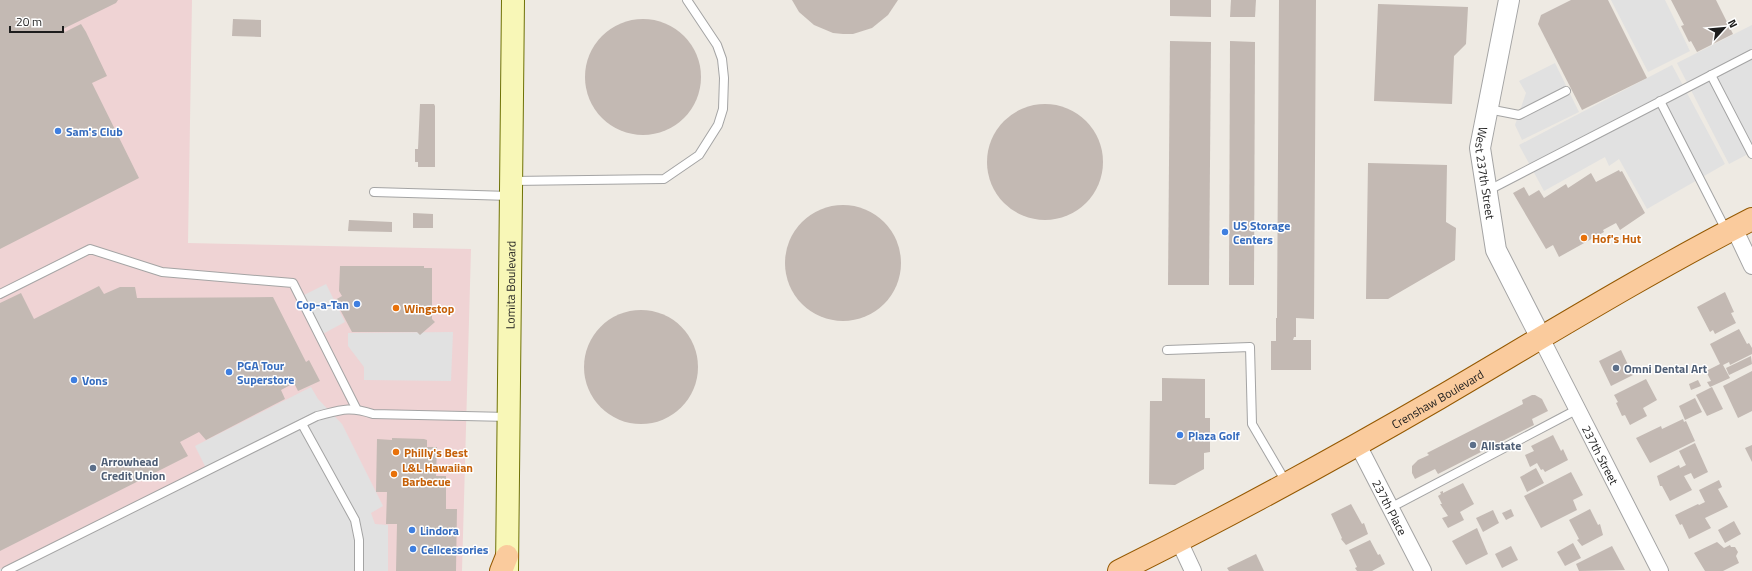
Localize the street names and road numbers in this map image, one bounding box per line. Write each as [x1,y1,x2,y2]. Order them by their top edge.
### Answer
street label: West 237th Street [1470,125,1501,221]
street label: Lomita Boulevard [500,241,520,329]
street label: Crenshaw Boulevard [1388,364,1487,433]
street label: 237th Street [1577,422,1624,488]
street label: 237th Place [1368,476,1412,539]

